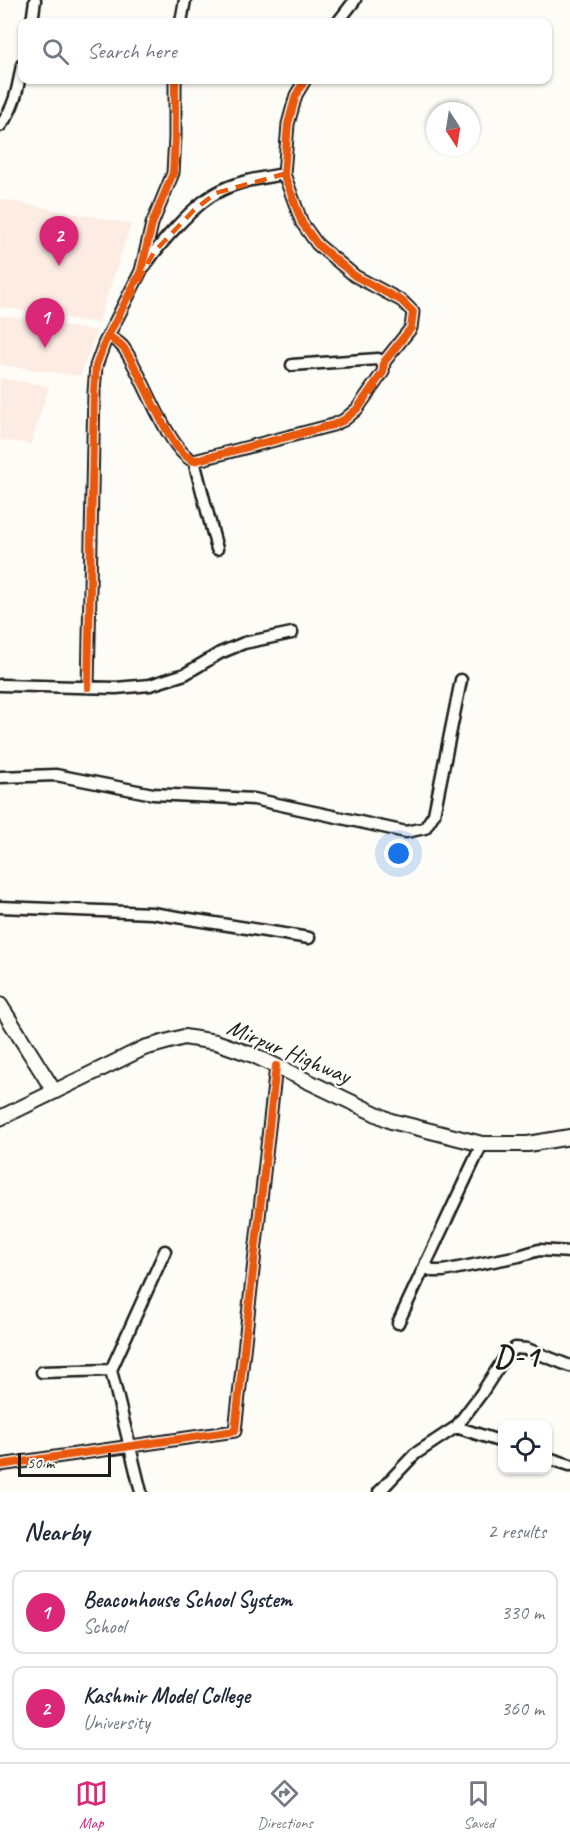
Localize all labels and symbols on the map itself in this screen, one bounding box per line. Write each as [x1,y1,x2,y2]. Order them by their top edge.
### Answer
north arrow [426,102,480,156]
pin: 2 [40,216,78,266]
pin: 1 [26,298,64,348]
your location [384,839,413,868]
street label: Mirpur Highway [223,1012,357,1091]
district label: D-1 [494,1337,542,1375]
scale bar [18,1450,111,1478]

